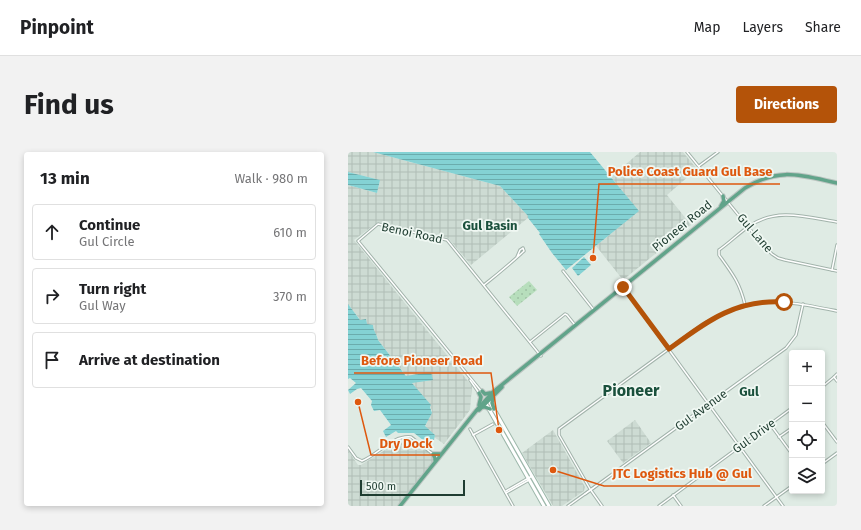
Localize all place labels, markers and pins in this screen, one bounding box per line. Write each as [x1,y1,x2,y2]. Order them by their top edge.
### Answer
callout: Police Coast Guard Gul Base [599,159,780,184]
callout: Before Pioneer Road [354,348,491,373]
callout: Dry Dock [371,430,440,455]
callout: JTC Logistics Hub @ Gul [604,461,760,486]

